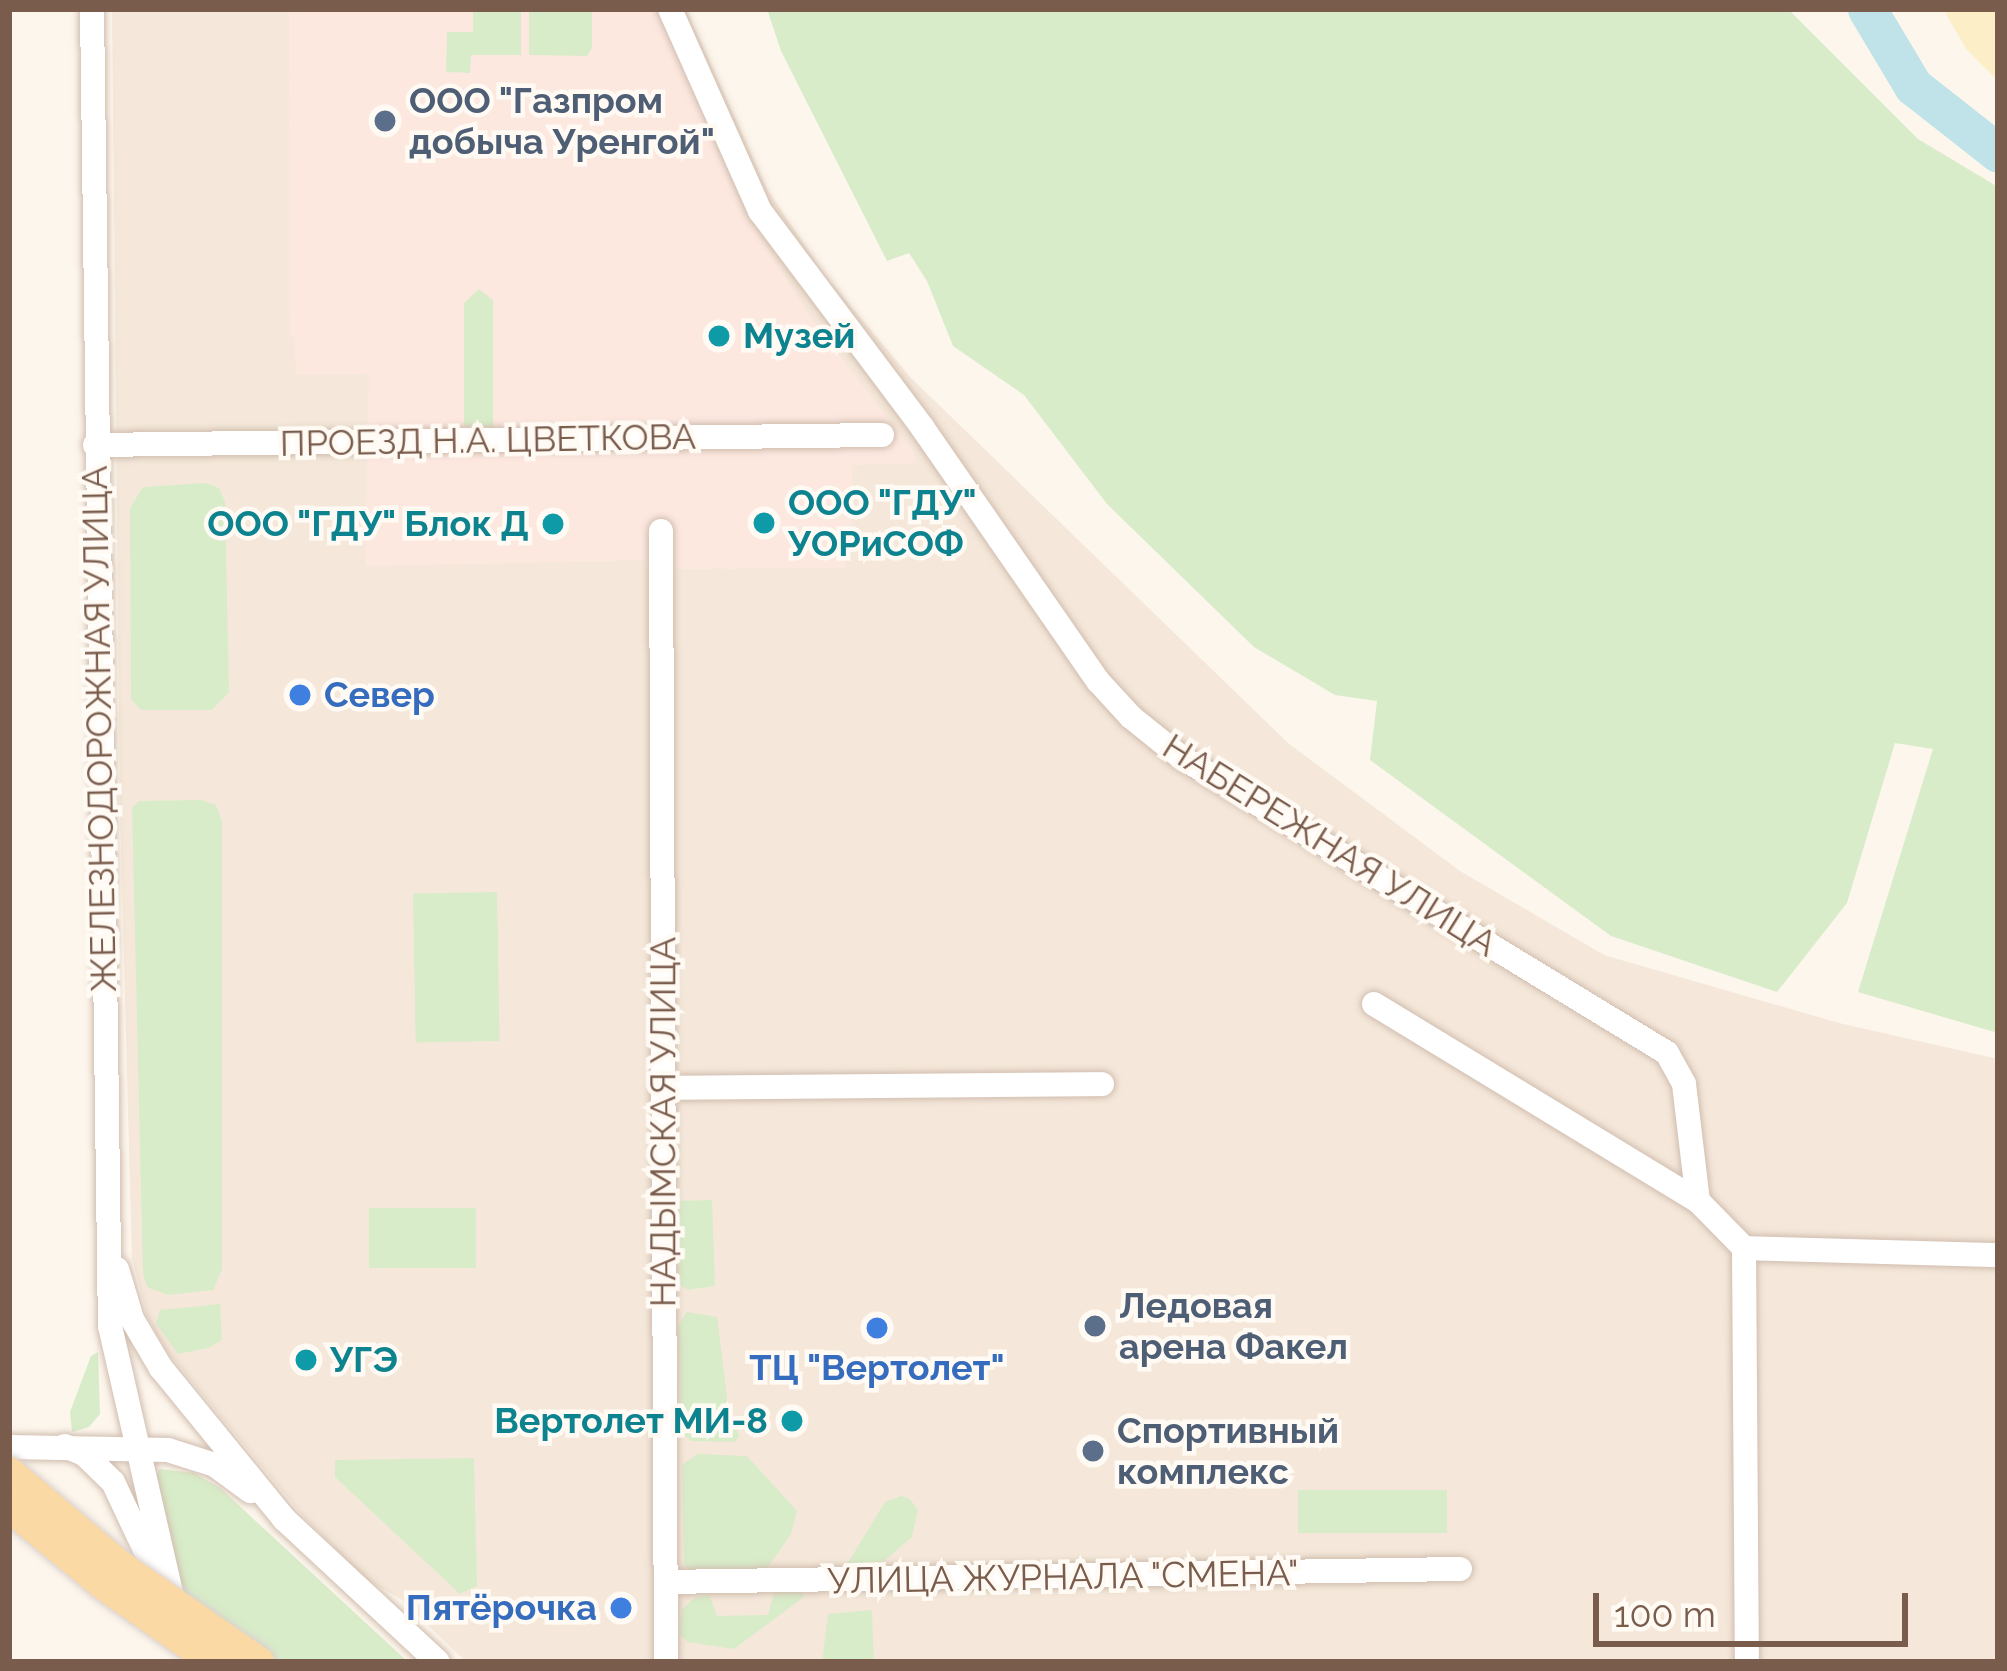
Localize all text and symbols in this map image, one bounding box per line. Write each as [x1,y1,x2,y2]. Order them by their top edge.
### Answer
place label: ООО "Газпром добыча Уренгой" [409,78,715,163]
marker: ООО "Газпром добыча Уренгой" [372,108,398,134]
place label: Музей [743,314,855,358]
marker: Музей [706,323,732,349]
street label: ПРОЕЗД Н.А. ЦВЕТКОВА [279,415,697,465]
street label: ЖЕЛЕЗНОДОРОЖНАЯ УЛИЦА [73,465,125,993]
place label: ООО "ГДУ" УОРиСОФ [788,480,977,565]
place label: ООО "ГДУ" Блок Д [206,502,529,546]
marker: ООО "ГДУ" УОРиСОФ [751,510,777,536]
marker: ООО "ГДУ" Блок Д [540,511,566,537]
place label: Север [324,673,435,717]
marker: Север [287,682,313,708]
street label: НАБЕРЕЖНАЯ УЛИЦА [1155,725,1505,965]
street label: НАДЫМСКАЯ УЛИЦА [641,937,685,1307]
place label: Ледовая арена Факел [1119,1283,1348,1368]
marker: Ледовая арена Факел [1082,1313,1108,1339]
marker: ТЦ "Вертолет" [864,1315,890,1341]
place label: УГЭ [330,1338,398,1382]
place label: ТЦ "Вертолет" [749,1346,1005,1390]
marker: УГЭ [293,1347,319,1373]
place label: Вертолет МИ-8 [494,1399,768,1443]
marker: Вертолет МИ-8 [779,1408,805,1434]
place label: Спортивный комплекс [1117,1408,1339,1493]
marker: Спортивный комплекс [1080,1438,1106,1464]
street label: УЛИЦА ЖУРНАЛА "СМЕНА" [826,1551,1300,1603]
scale bar [1599,1569,1914,1643]
place label: Пятёрочка [406,1586,597,1630]
text: 100 m [1614,1593,1716,1635]
marker: Пятёрочка [608,1595,634,1621]

